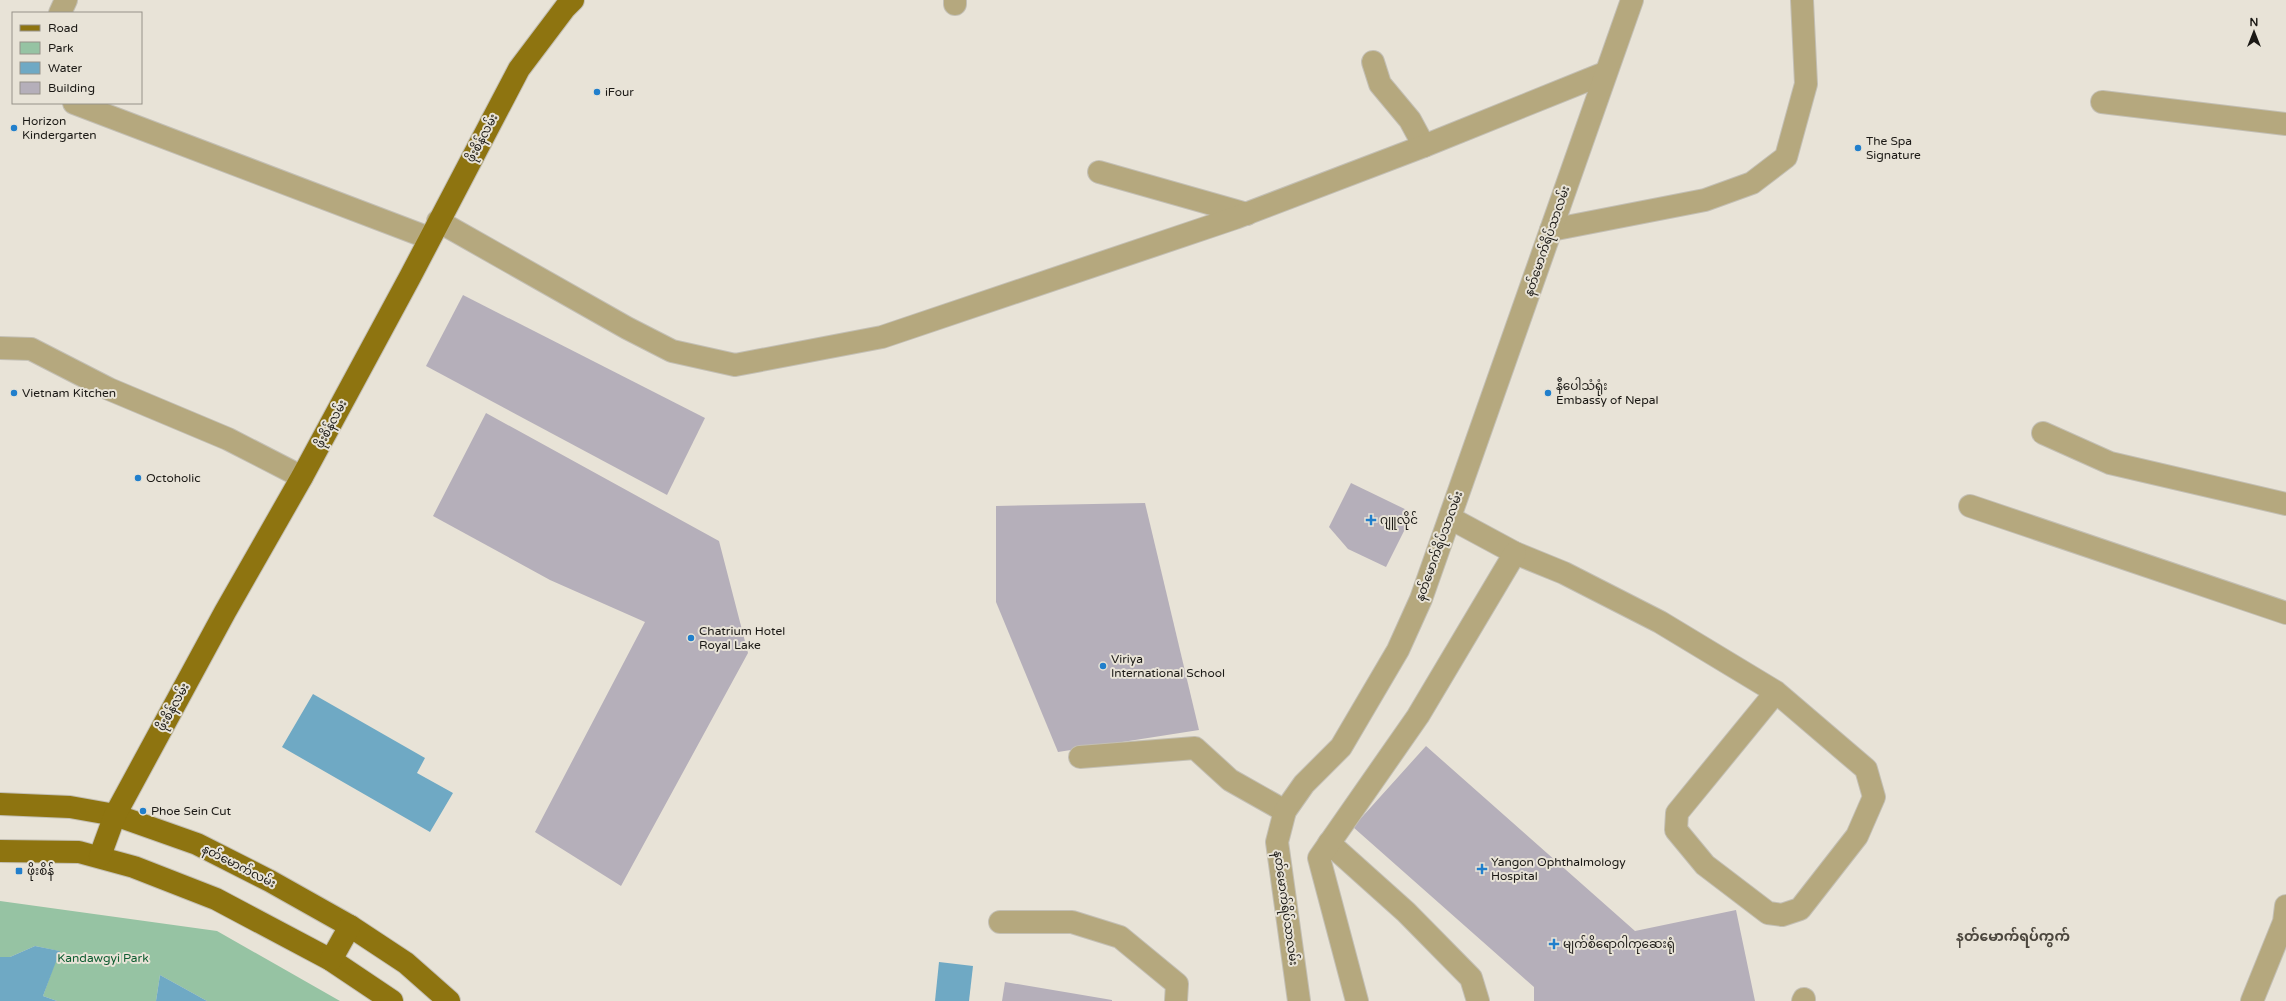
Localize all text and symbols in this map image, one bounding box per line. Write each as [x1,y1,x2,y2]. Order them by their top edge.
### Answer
legend [12,12,142,104]
north arrow [2234,12,2274,52]
text: N [2250,16,2258,29]
text: Road [48,21,78,35]
text: Park [48,41,74,55]
text: Water [48,61,83,75]
text: Building [48,81,95,95]
place label: iFour [605,85,634,99]
marker: iFour [592,87,602,97]
street label: ဖိုးစိန်လမ်း [462,110,503,166]
place label: Horizon Kindergarten [22,114,97,142]
marker: Horizon Kindergarten [9,123,19,133]
place label: The Spa Signature [1866,134,1921,162]
marker: The Spa Signature [1853,143,1863,153]
street label: နတ်မောက်ရိပ်သာလမ်း [1520,183,1575,299]
place label: နီပေါသံရုံး Embassy of Nepal [1556,377,1658,407]
place label: Vietnam Kitchen [22,386,116,400]
marker: Vietnam Kitchen [9,388,19,398]
marker: နီပေါသံရုံး Embassy of Nepal [1543,388,1553,398]
street label: ဖိုးစိန်လမ်း [311,396,352,452]
place label: Octoholic [146,471,201,485]
marker: Octoholic [133,473,143,483]
street label: နတ်မောက်ရိပ်သာလမ်း [1411,488,1468,604]
place label: ဂျူလိုင် [1380,511,1418,530]
marker: ဂျူလိုင် [1365,514,1377,526]
place label: Chatrium Hotel Royal Lake [699,624,785,652]
marker: Chatrium Hotel Royal Lake [686,633,696,643]
place label: Viriya International School [1111,652,1225,680]
marker: Viriya International School [1098,661,1108,671]
street label: ဖိုးစိန်လမ်း [152,679,195,735]
place label: Phoe Sein Cut [151,804,232,818]
marker: Phoe Sein Cut [138,806,148,816]
street label: နတ်မောက်လမ်း [199,840,279,893]
street label: နတ်မောက်ရိပ်သာလမ်း [1268,849,1303,967]
place label: Yangon Ophthalmology Hospital [1491,855,1626,883]
place label: ဖိုးစိန် [27,862,54,881]
marker: Yangon Ophthalmology Hospital [1476,863,1488,875]
marker: ဖိုးစိန် [14,866,24,876]
district label: နတ်မောက်ရပ်ကွက် [1956,926,2070,948]
place label: မျက်စိရောဂါကုဆေးရုံ [1563,935,1675,954]
marker: မျက်စိရောဂါကုဆေးရုံ [1548,938,1560,950]
park label: Kandawgyi Park [57,951,149,965]

